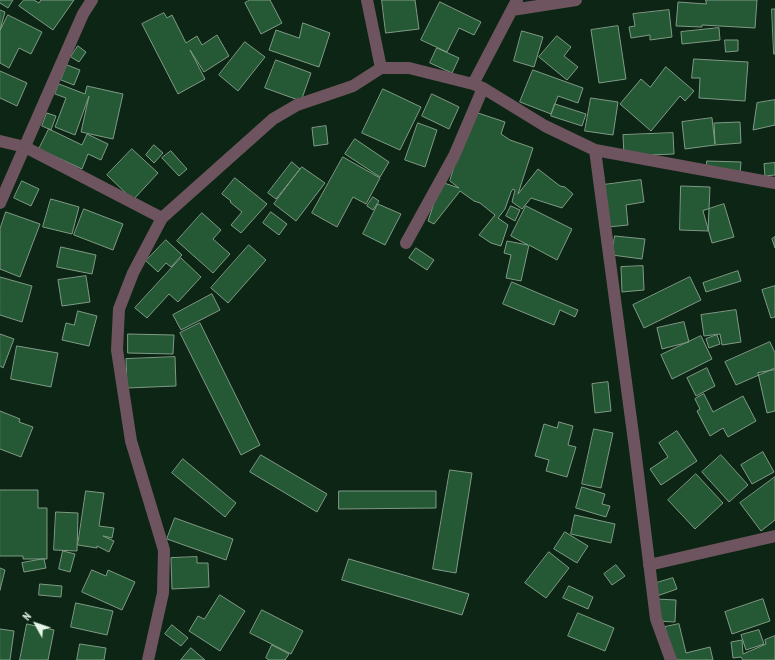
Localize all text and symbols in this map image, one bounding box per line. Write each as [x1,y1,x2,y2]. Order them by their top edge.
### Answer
north arrow [16,604,56,644]
text: N [20,610,34,623]

